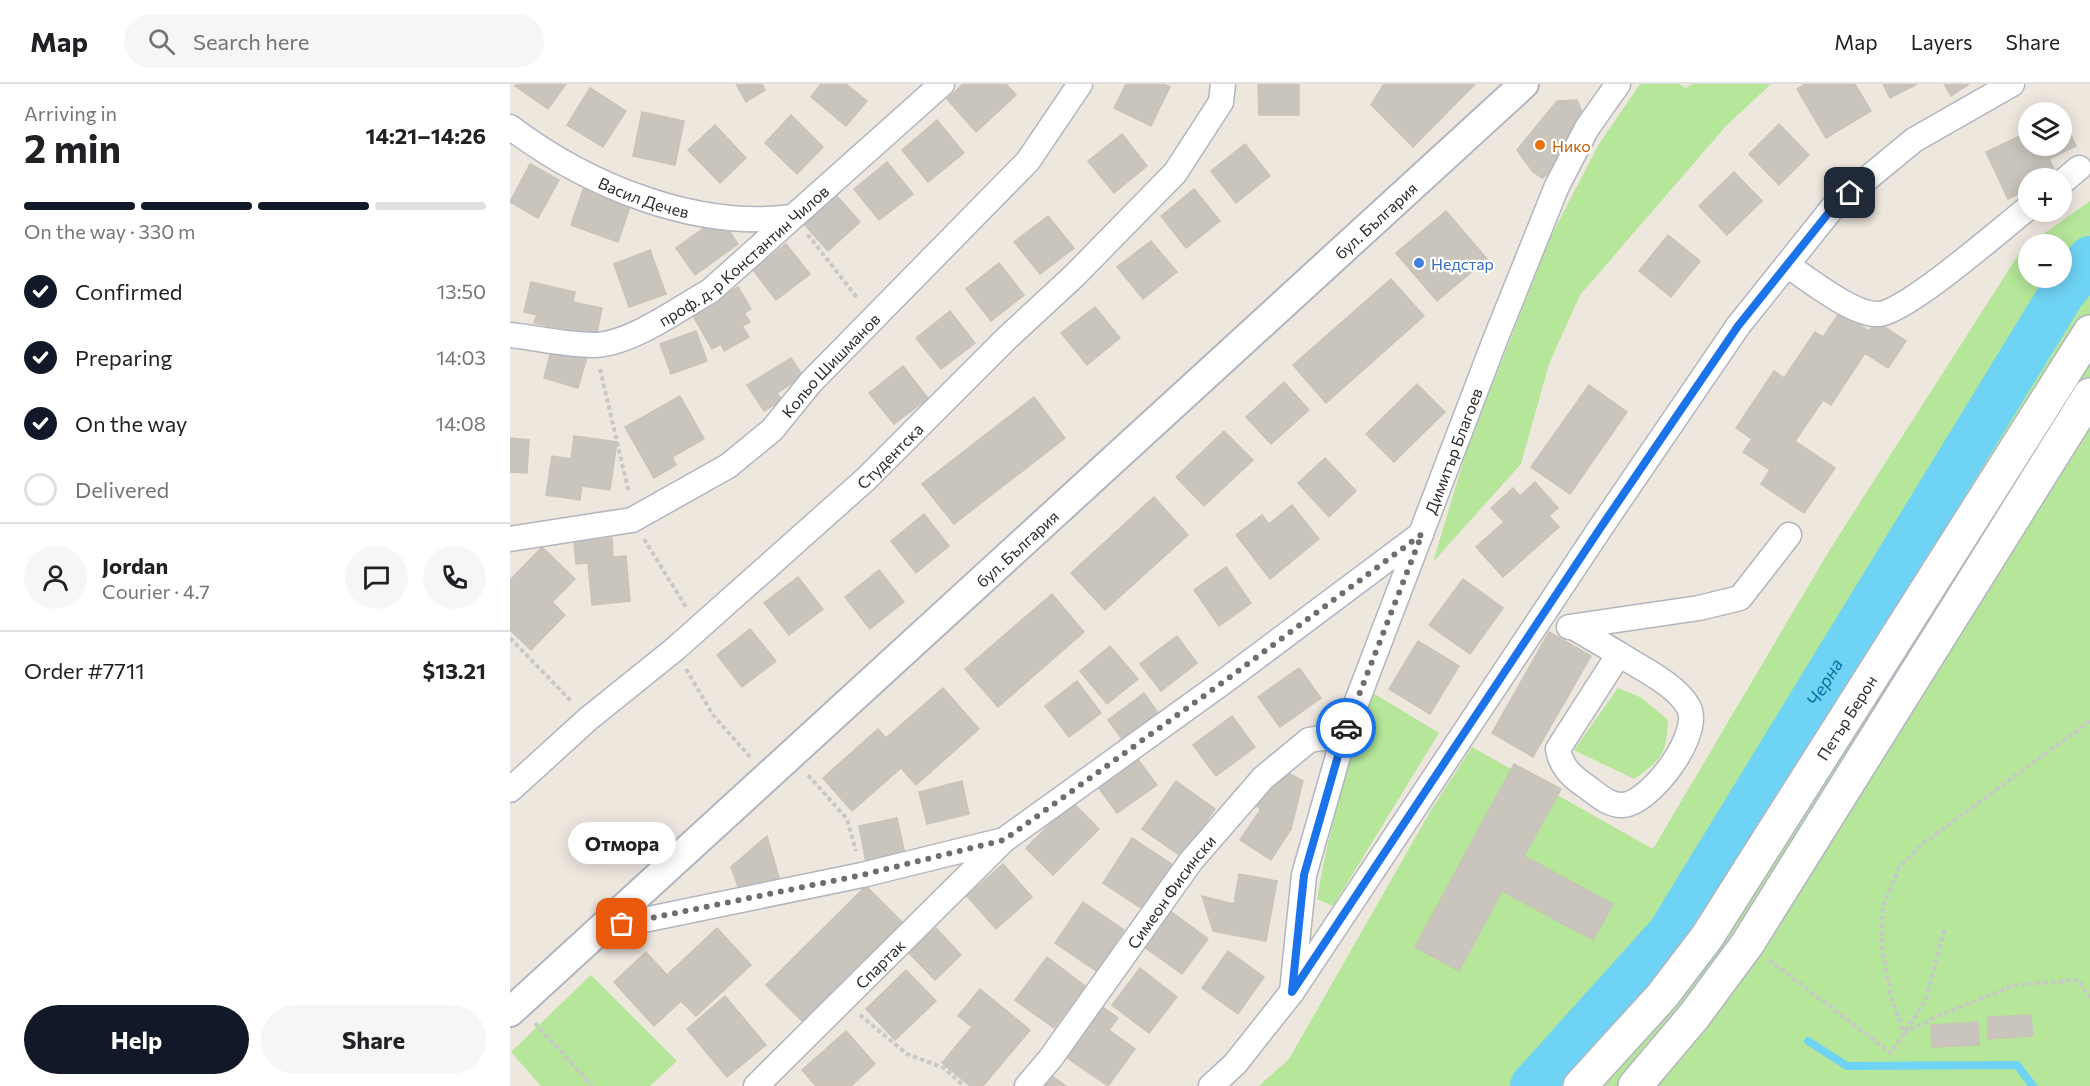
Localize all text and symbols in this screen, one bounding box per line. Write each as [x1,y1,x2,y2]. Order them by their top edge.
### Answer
search box [124,14,544,68]
text: Map [30,24,88,58]
icon: search [145,25,178,58]
text: Search here [193,28,309,55]
text: Map [1834,29,1878,54]
text: Layers [1911,29,1973,54]
text: Share [2006,29,2060,54]
text: Arriving in [24,101,117,125]
map controls [2018,102,2072,288]
button: layers [2018,102,2072,156]
text: 14:21–14:26 [366,122,486,149]
text: 2 min [24,123,121,171]
place label: Нико [1552,136,1591,155]
marker: Нико [1533,138,1547,152]
pin [1824,167,1875,218]
button: + [2018,168,2072,222]
street label: Васил Дечев [596,172,691,221]
icon: home [1833,176,1866,209]
street label: бул. България [1330,178,1420,262]
street label: проф. д-р Константин Чилов [655,181,832,329]
text: On the way · 330 m [24,219,196,243]
button: − [2018,234,2072,288]
place label: Недстар [1431,254,1494,273]
marker: Недстар [1412,256,1426,270]
icon: check [24,275,57,308]
text: Confirmed [75,278,182,305]
text: 13:50 [437,279,486,303]
street label: Кольо Шишманов [777,309,883,421]
icon: check [24,341,57,374]
text: Preparing [75,344,172,371]
text: 14:03 [436,345,486,369]
street label: Димитър Благоев [1420,385,1485,516]
icon: check [24,407,57,440]
text: On the way [75,410,187,437]
text: 14:08 [436,411,486,435]
street label: Студентска [853,419,926,492]
text: Delivered [75,476,169,503]
street label: бул. България [972,506,1062,591]
button: person [24,546,87,609]
button: chat [345,546,408,609]
button: phone [423,546,486,609]
text: Jordan [102,552,168,579]
text: Courier · 4.7 [102,579,210,603]
water label: Черна [1801,654,1847,710]
text: Order #7711 [24,657,145,684]
text: $13.21 [423,657,486,684]
street label: Петър Берон [1812,671,1880,763]
courier [1316,698,1376,758]
icon: car [1330,712,1363,745]
callout: Отмора [568,822,676,864]
text: Отмора [585,831,659,855]
street label: Симеон Фисински [1122,831,1219,952]
pin [596,898,647,949]
icon: bag [605,907,638,940]
street label: Спартак [851,935,909,992]
button: Help [24,1005,249,1074]
button: Share [261,1005,486,1074]

